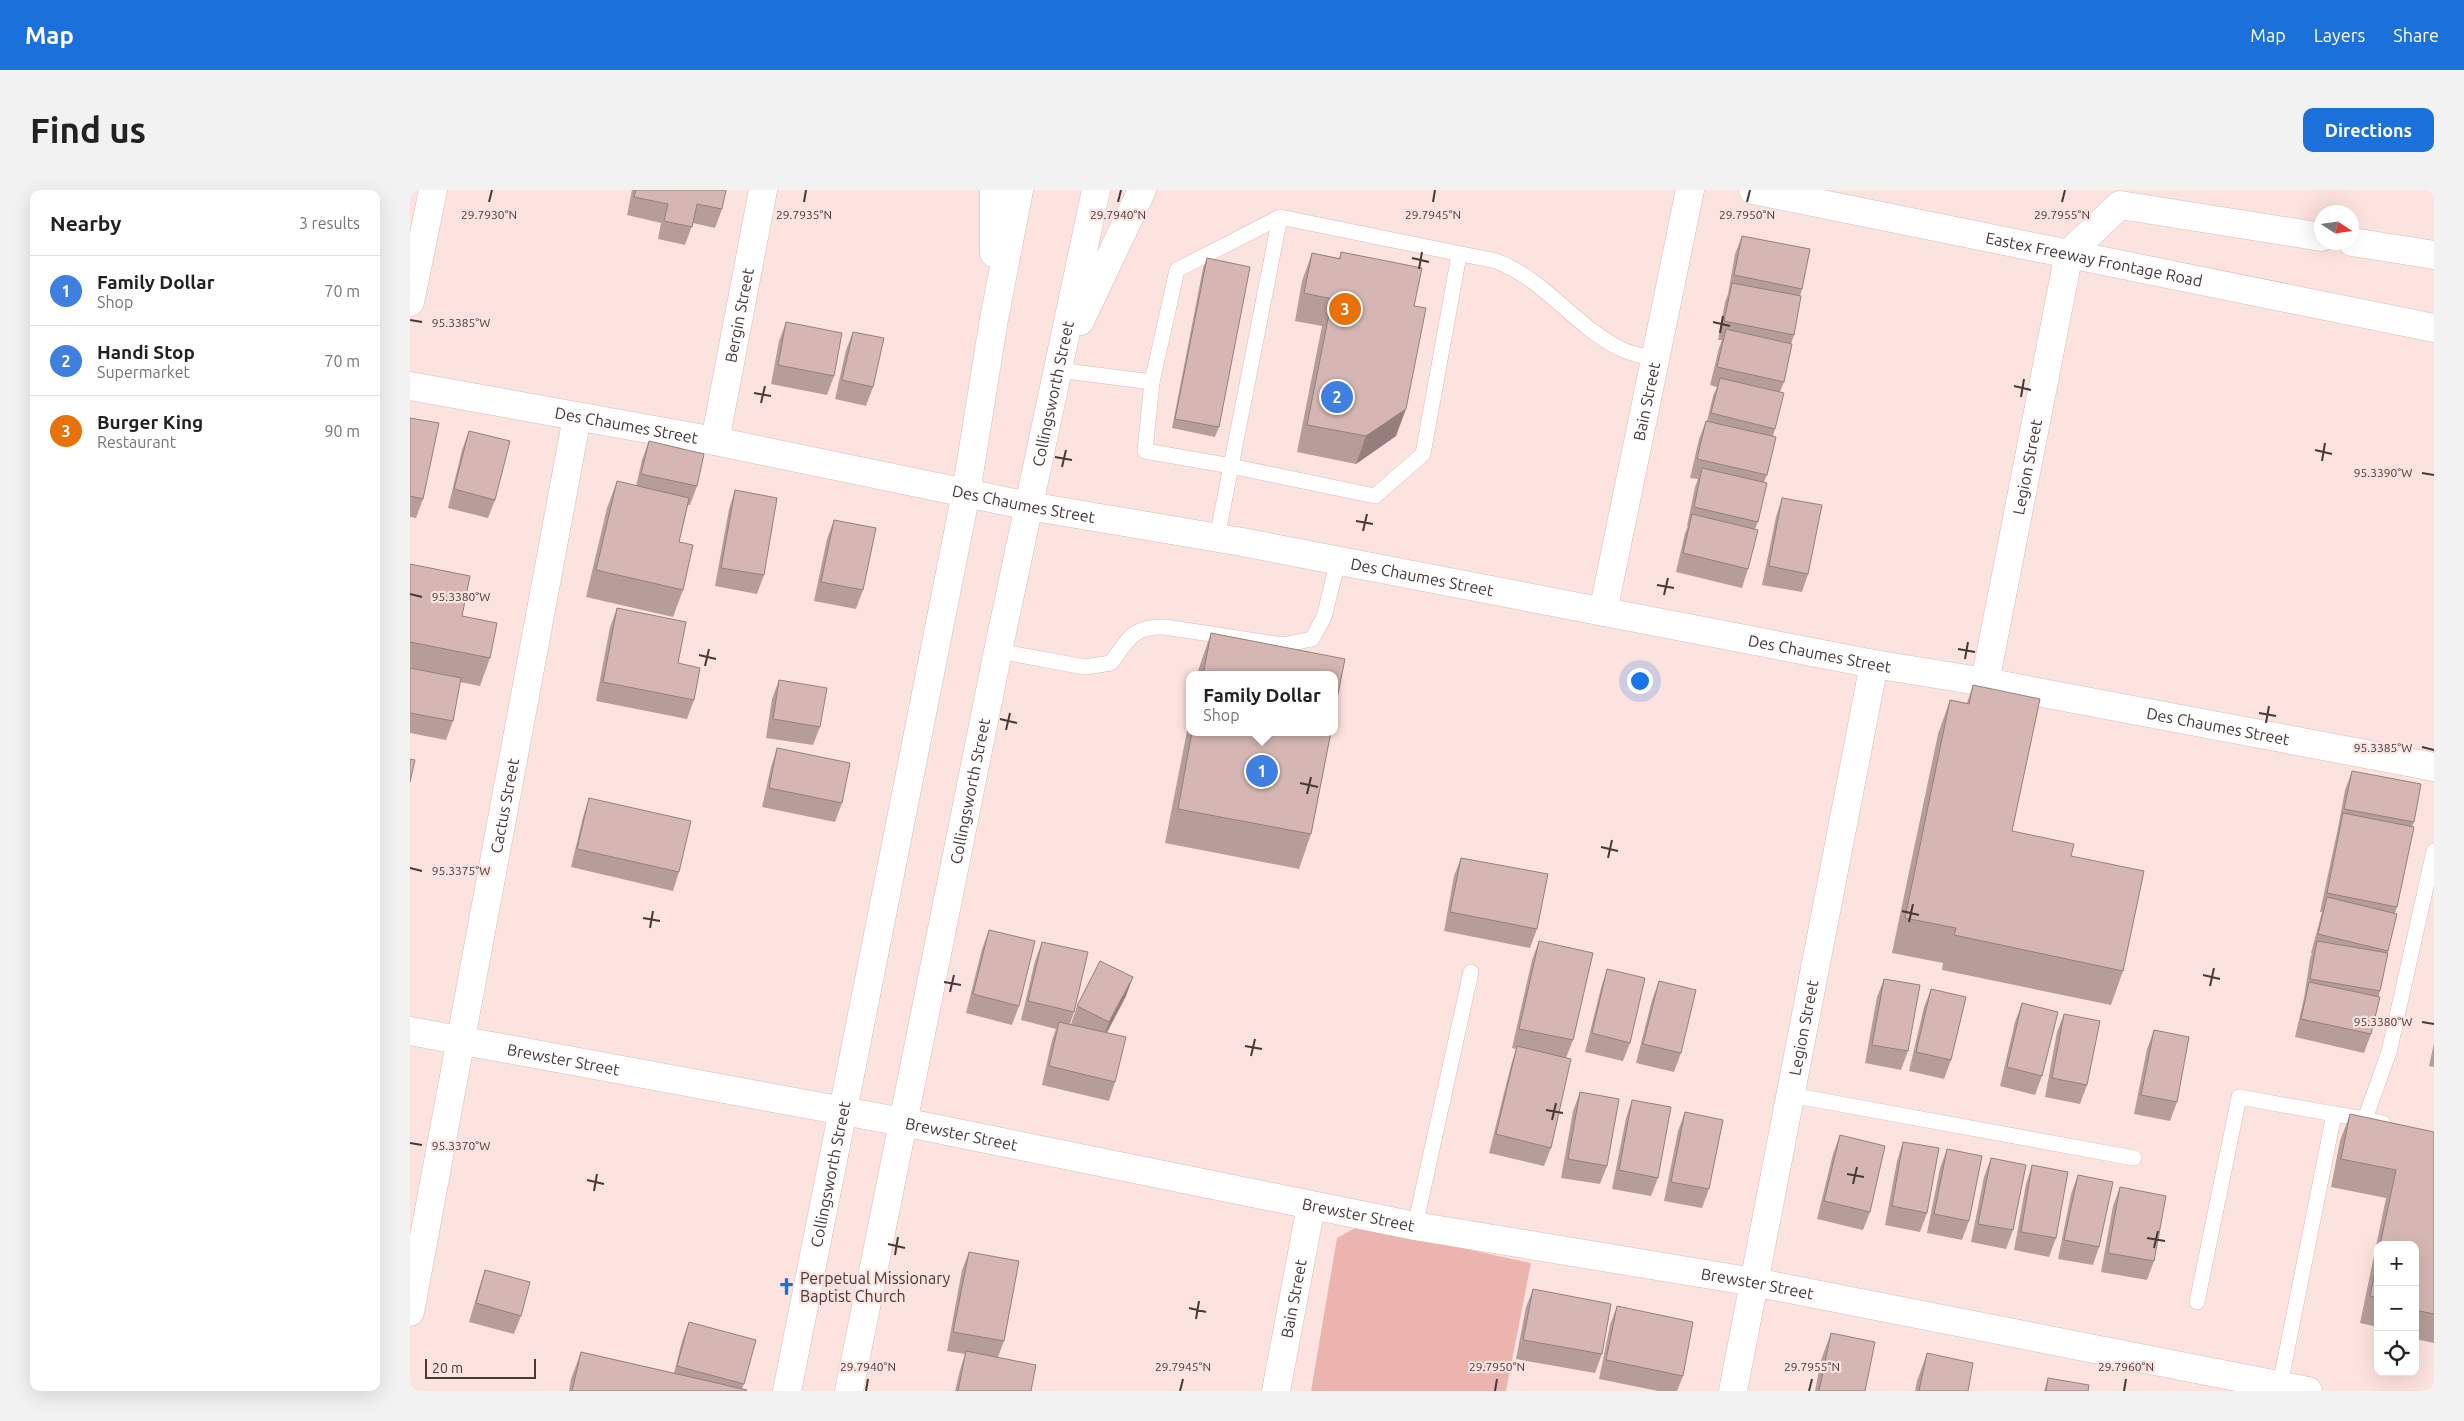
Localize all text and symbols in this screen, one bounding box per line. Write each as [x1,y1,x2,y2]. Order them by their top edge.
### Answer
text: Map [25,22,74,49]
text: Map [2250,25,2286,45]
text: Layers [2314,25,2365,45]
text: Share [2393,25,2439,45]
button: Directions [2303,108,2434,152]
text: Find us [30,110,146,150]
north arrow [2314,205,2359,250]
text: 29.7930°N [461,208,517,221]
text: 29.7935°N [776,208,832,221]
text: 29.7940°N [1090,208,1146,221]
text: 29.7945°N [1405,208,1461,221]
text: 29.7950°N [1719,208,1775,221]
text: 29.7955°N [2034,208,2090,221]
text: Nearby [50,211,121,235]
text: 3 results [299,214,360,232]
street label: Eastex Freeway Frontage Road [1984,228,2204,290]
street label: Bergin Street [721,266,757,364]
text: Family Dollar [97,271,214,293]
text: 1 [61,282,71,300]
text: 70 m [324,282,360,300]
pin: 3 [1329,290,1361,328]
text: Shop [97,293,133,311]
text: 95.3385°W [432,316,490,329]
street label: Collingsworth Street [1028,318,1077,468]
text: Handi Stop [97,341,195,363]
text: 2 [61,352,71,370]
text: 70 m [324,352,360,370]
street label: Bain Street [1630,360,1663,442]
text: Supermarket [97,363,190,381]
pin: 2 [1321,378,1353,416]
street label: Des Chaumes Street [554,403,700,447]
text: Burger King [97,411,203,433]
street label: Legion Street [2009,417,2045,516]
text: 3 [61,422,71,440]
text: 90 m [324,422,360,440]
text: Restaurant [97,433,176,451]
text: 95.3390°W [2354,466,2412,479]
street label: Des Chaumes Street [951,481,1097,526]
street label: Des Chaumes Street [1349,554,1496,599]
text: 95.3380°W [432,590,490,603]
street label: Des Chaumes Street [1747,631,1893,676]
your location [1627,668,1653,694]
popup [1186,671,1338,736]
text: Family Dollar [1203,684,1321,706]
street label: Des Chaumes Street [2145,704,2292,749]
text: Shop [1203,706,1240,724]
street label: Collingsworth Street [946,716,993,866]
text: 95.3385°W [2354,741,2412,754]
pin: 1 [1246,752,1278,790]
street label: Cactus Street [487,756,522,855]
text: 95.3375°W [432,864,490,877]
street label: Legion Street [1785,978,1822,1077]
text: 95.3380°W [2354,1015,2412,1028]
street label: Brewster Street [506,1040,622,1079]
street label: Collingsworth Street [807,1099,854,1249]
street label: Brewster Street [904,1114,1020,1154]
text: 95.3370°W [432,1139,490,1152]
street label: Brewster Street [1301,1194,1417,1235]
map controls [2374,1241,2419,1376]
button: + [2374,1241,2419,1286]
street label: Bain Street [1277,1257,1310,1340]
street label: Brewster Street [1700,1264,1816,1303]
place label: Perpetual Missionary Baptist Church [800,1269,951,1305]
church icon: Perpetual Missionary Baptist Church [776,1277,796,1297]
button: − [2374,1286,2419,1331]
button: locate [2374,1331,2419,1376]
scale bar [425,1356,536,1379]
text: 20 m [432,1360,463,1376]
text: 29.7940°N [840,1360,896,1373]
text: 29.7945°N [1155,1360,1211,1373]
text: 29.7950°N [1469,1360,1525,1373]
text: 29.7955°N [1784,1360,1840,1373]
text: 29.7960°N [2098,1360,2154,1373]

